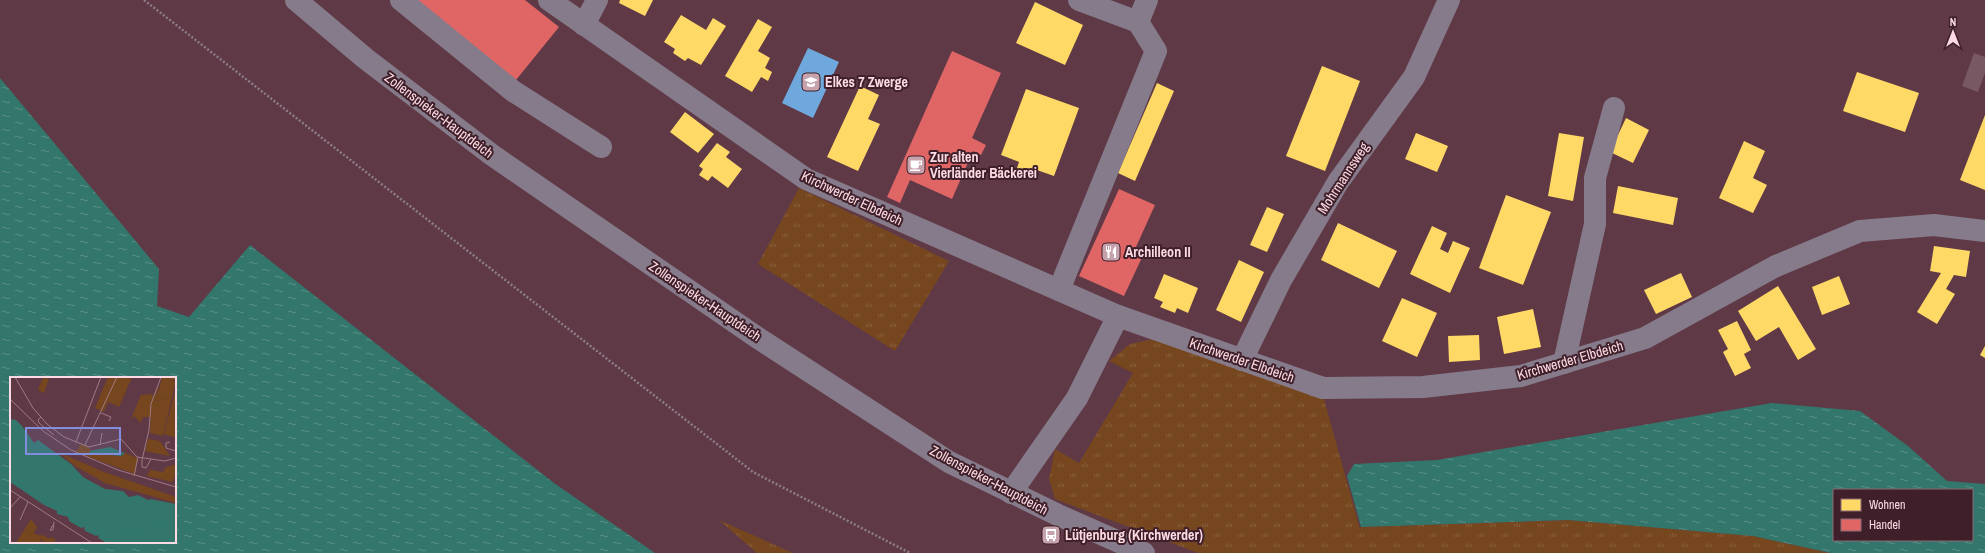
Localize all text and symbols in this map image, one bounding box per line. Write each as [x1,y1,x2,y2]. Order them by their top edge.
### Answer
north arrow [1933,12,1973,52]
text: N [1950,15,1956,29]
street label: Zollenspieker-Hauptdeich [381,68,497,162]
school or university icon: Elkes 7 Zwerge [800,71,822,93]
place label: Elkes 7 Zwerge [825,73,908,91]
street label: Mohrmannsweg [1313,138,1373,217]
place label: Zur alten Vierländer Bäckerei [930,148,1037,182]
cafe icon: Zur alten Vierländer Bäckerei [905,154,927,176]
street label: Kirchwerder Elbdeich [798,167,906,229]
restaurant icon: Archilleon II [1100,241,1122,263]
place label: Archilleon II [1125,243,1191,261]
street label: Zollenspieker-Hauptdeich [645,257,765,345]
street label: Kirchwerder Elbdeich [1187,334,1297,386]
street label: Kirchwerder Elbdeich [1515,336,1625,384]
inset map [10,377,176,543]
street label: Zollenspieker-Hauptdeich [927,441,1051,519]
legend [1833,489,1973,541]
text: Wohnen [1869,497,1905,513]
text: Handel [1869,517,1900,533]
bus stop icon: Lütjenburg (Kirchwerder) [1040,524,1062,546]
place label: Lütjenburg (Kirchwerder) [1065,526,1203,544]

